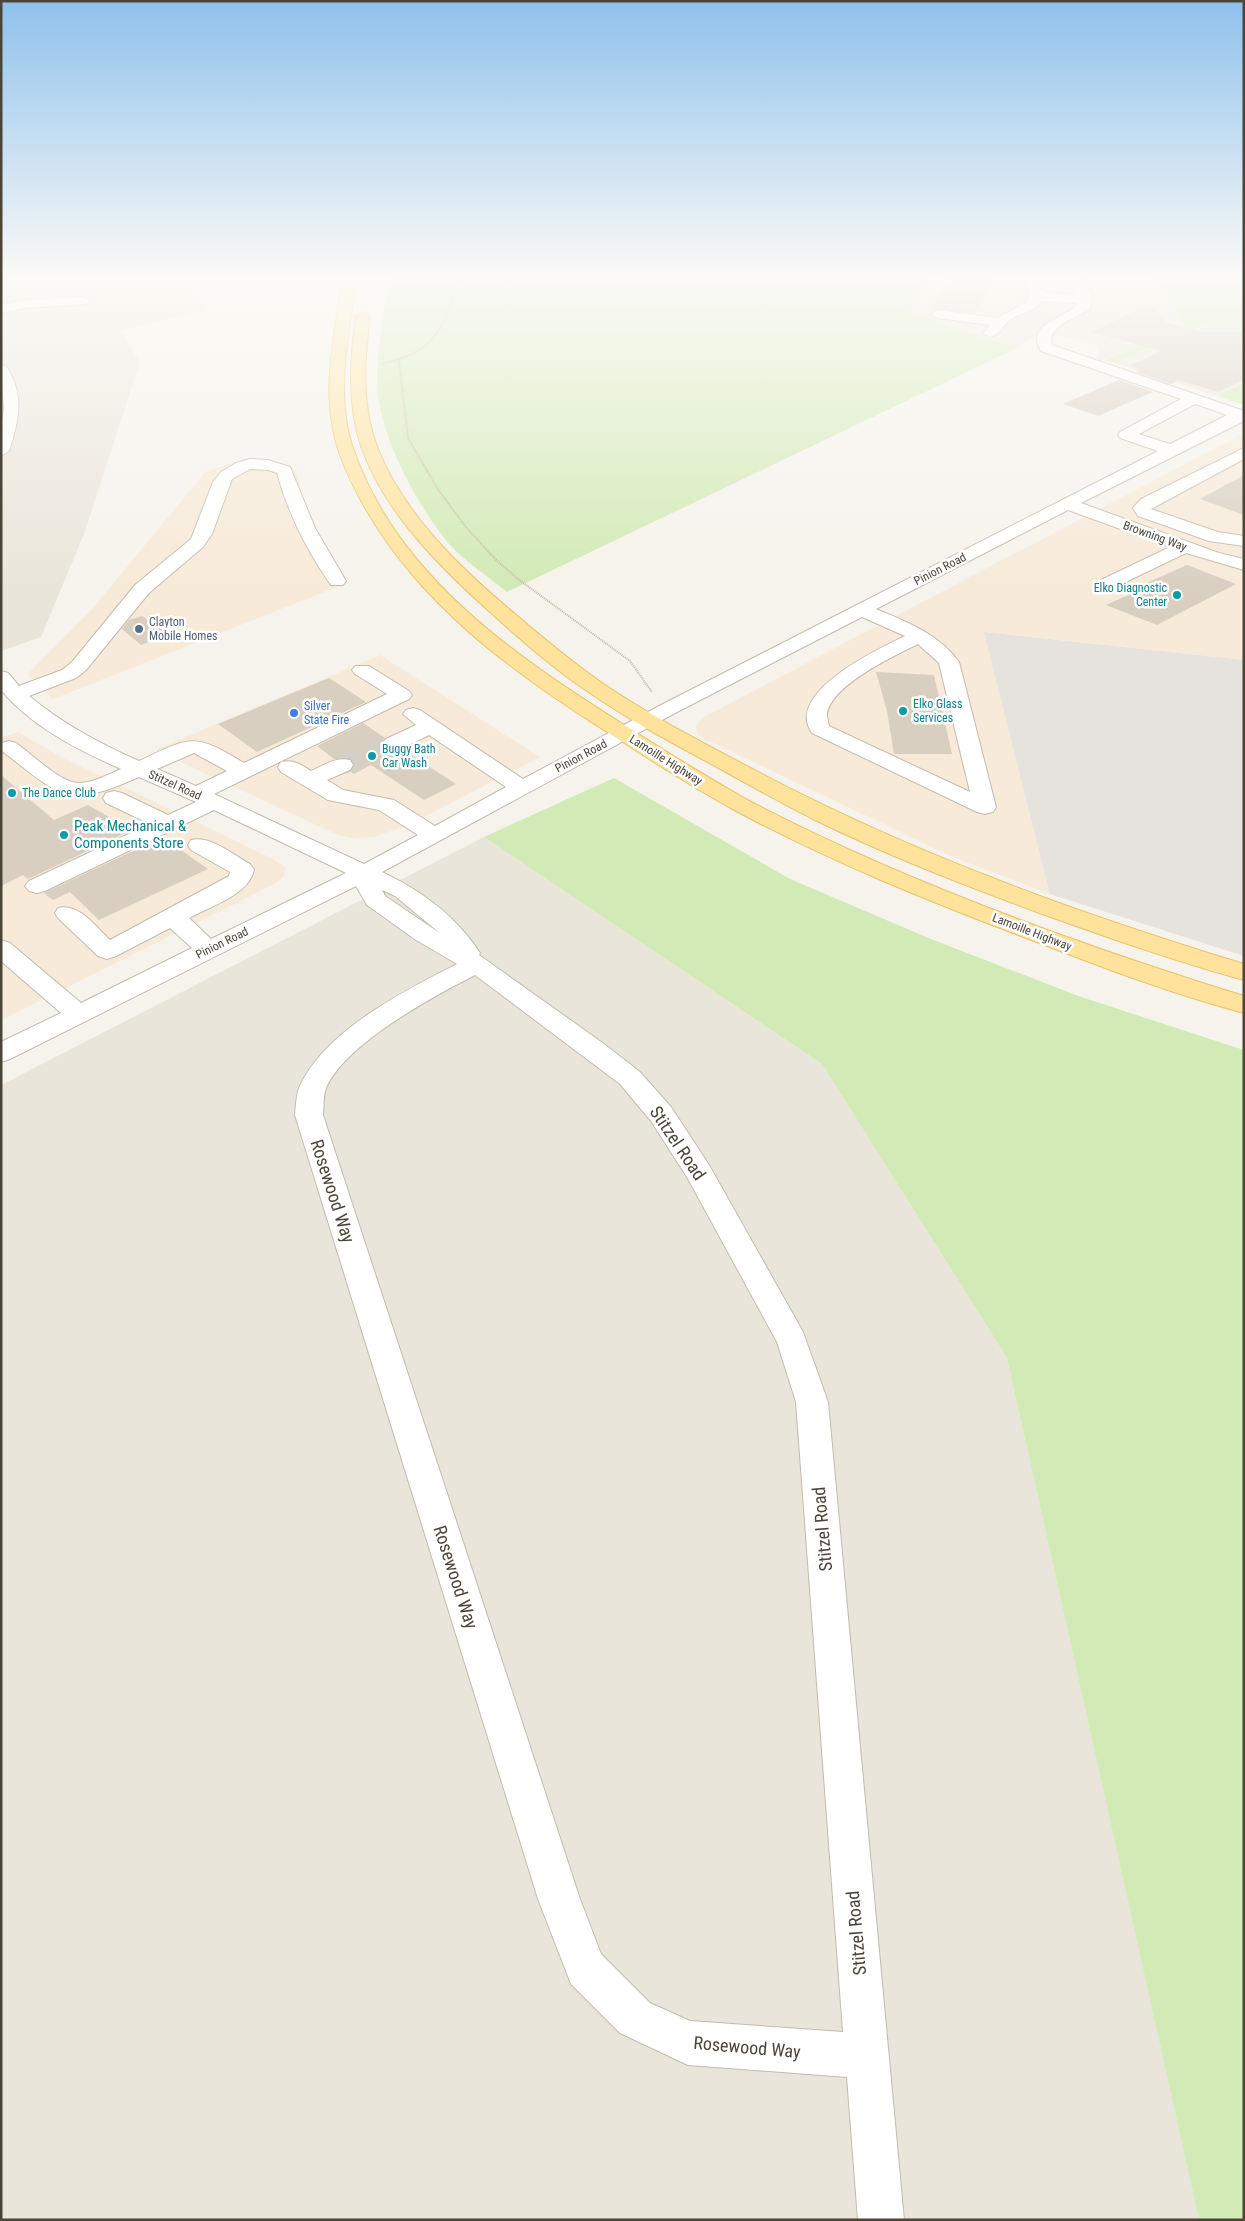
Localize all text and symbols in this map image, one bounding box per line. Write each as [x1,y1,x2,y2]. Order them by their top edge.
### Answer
street label: Browning Way [1121,518,1189,554]
street label: Pinion Road [912,550,968,588]
place label: Elko Diagnostic Center [1094,581,1167,609]
marker: Elko Diagnostic Center [1171,589,1183,601]
place label: Clayton Mobile Homes [149,615,218,643]
marker: Clayton Mobile Homes [133,623,145,635]
place label: Elko Glass Services [913,697,962,725]
place label: Silver State Fire [304,699,350,727]
marker: Elko Glass Services [897,705,909,717]
marker: Silver State Fire [288,707,300,719]
street label: Lamoille Highway [627,732,705,788]
street label: Pinion Road [553,736,609,775]
place label: Buggy Bath Car Wash [382,742,436,770]
marker: Buggy Bath Car Wash [366,750,378,762]
street label: Stitzel Road [146,767,204,803]
place label: The Dance Club [22,786,96,800]
marker: The Dance Club [6,787,18,799]
place label: Peak Mechanical & Components Store [74,817,187,852]
marker: Peak Mechanical & Components Store [58,829,70,841]
street label: Lamoille Highway [990,910,1074,954]
street label: Pinion Road [193,924,251,962]
street label: Stitzel Road [646,1102,710,1184]
street label: Rosewood Way [306,1137,360,1246]
street label: Stitzel Road [808,1486,836,1572]
street label: Rosewood Way [429,1523,483,1632]
street label: Stitzel Road [842,1890,870,1976]
street label: Rosewood Way [693,2032,802,2062]

